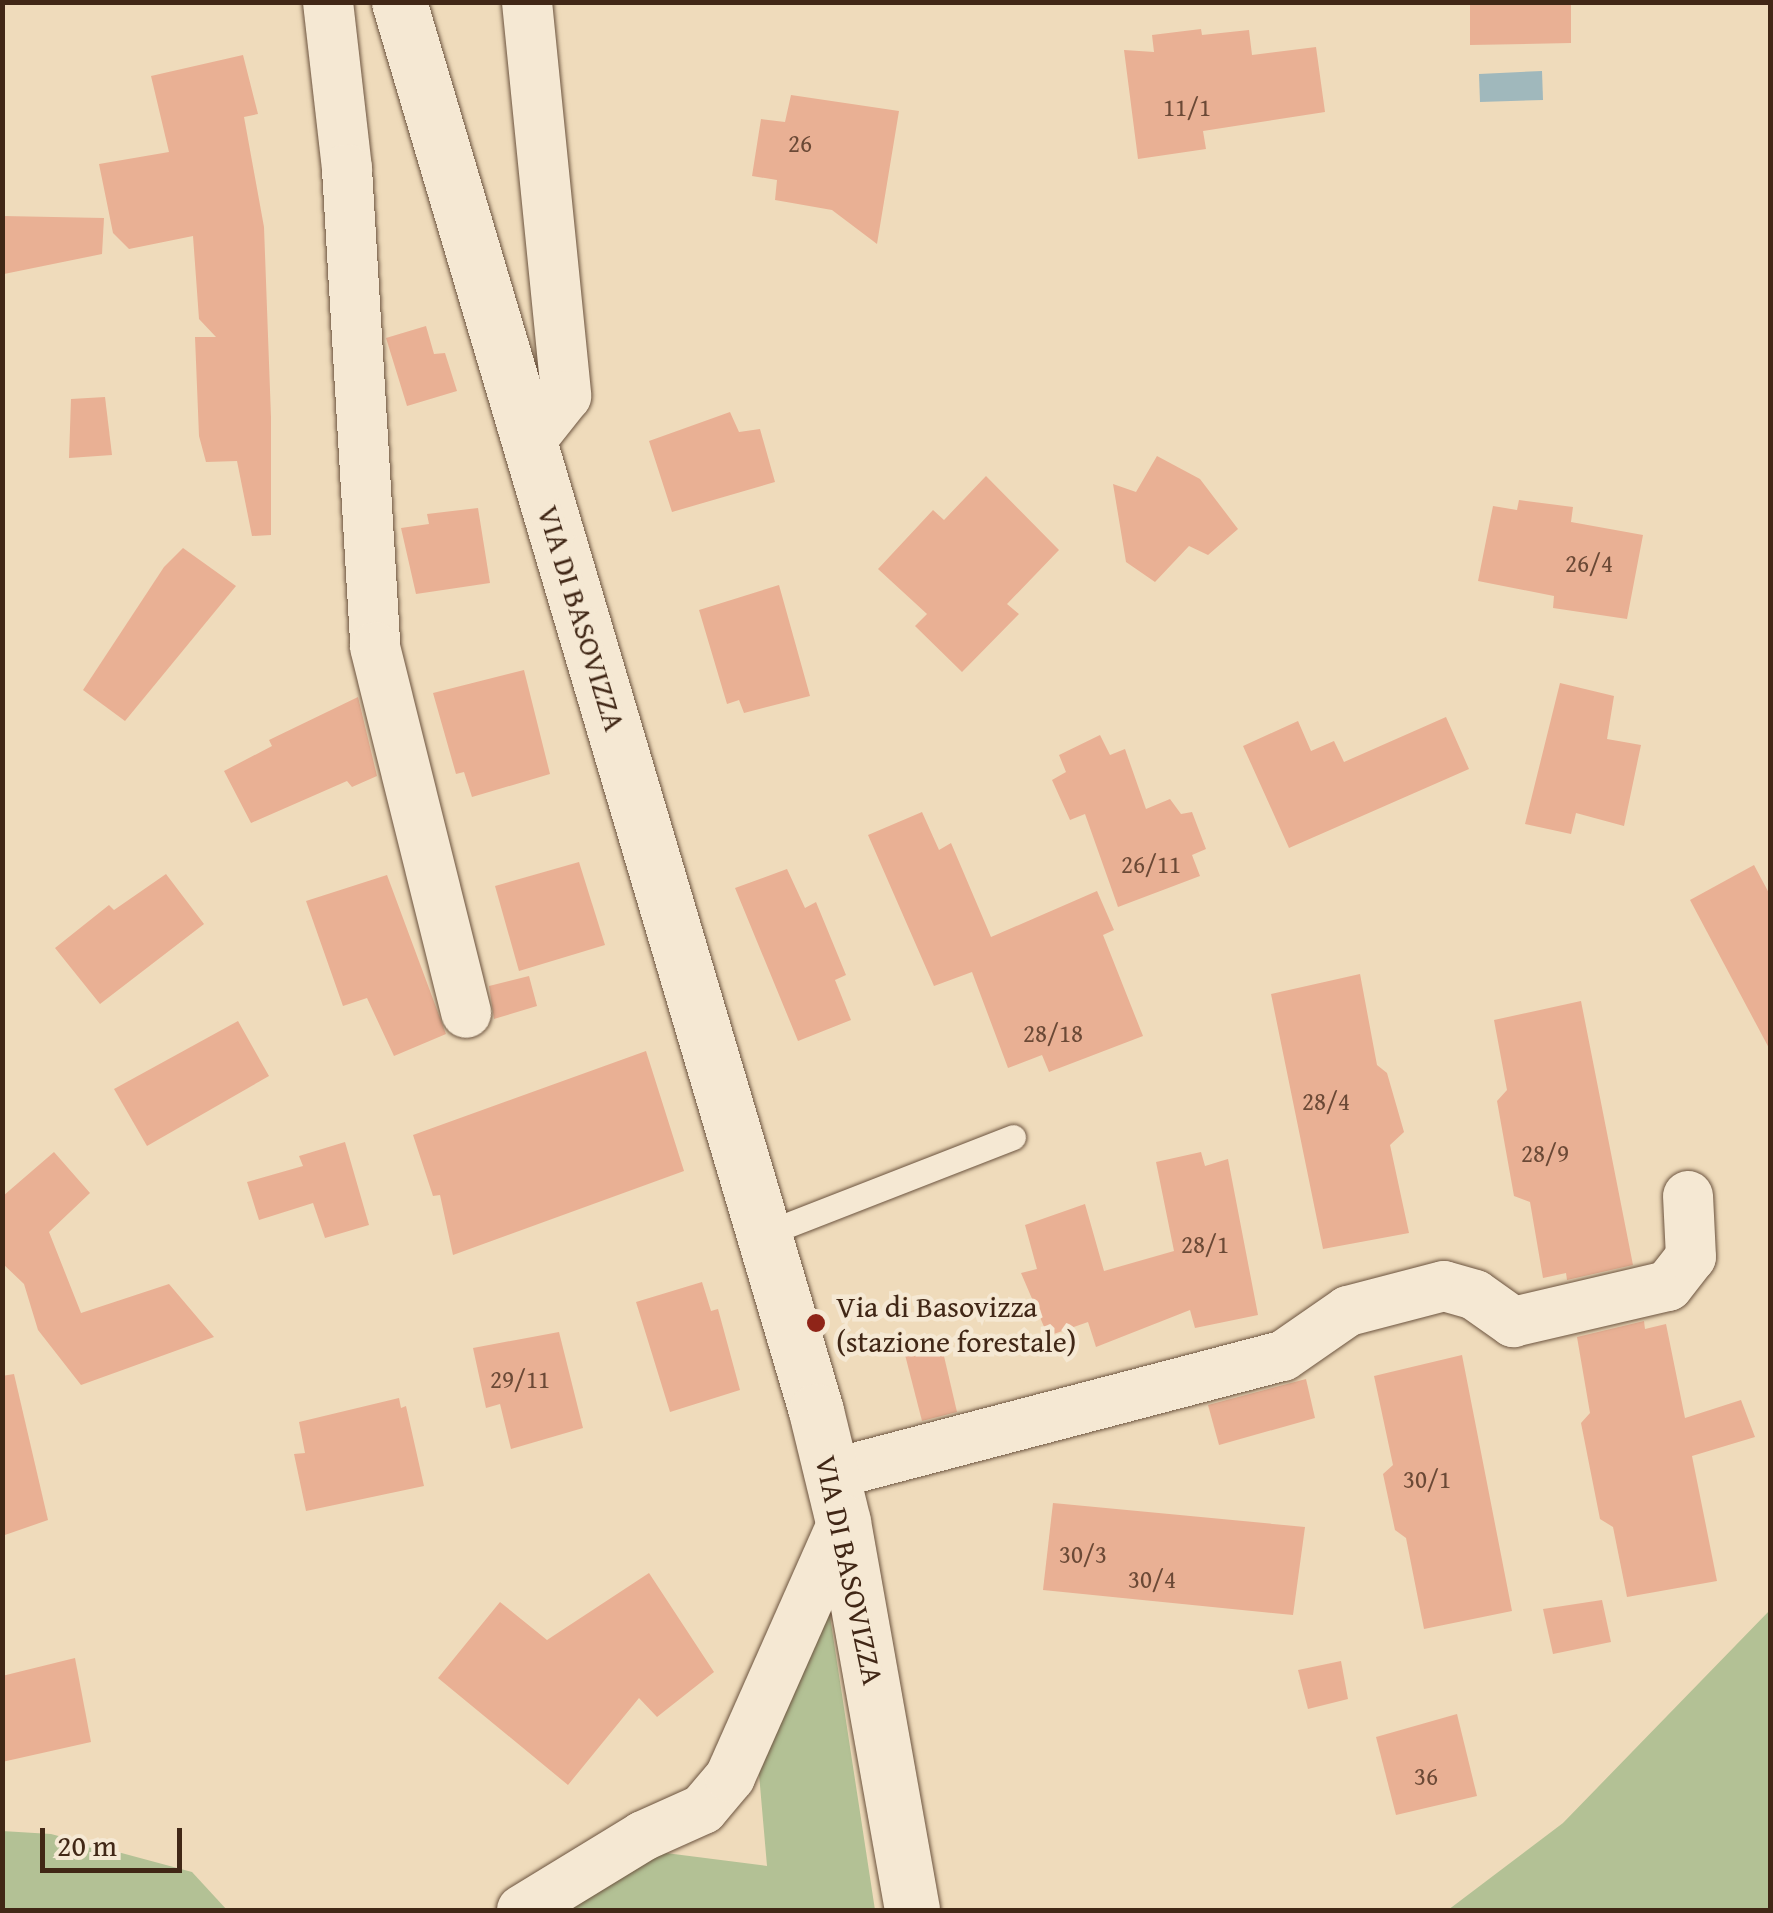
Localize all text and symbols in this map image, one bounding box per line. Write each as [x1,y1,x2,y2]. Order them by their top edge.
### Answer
house number: 11/1 [1163,92,1211,122]
house number: 26 [788,128,812,158]
street label: VIA DI BASOVIZZA [531,501,633,735]
house number: 26/4 [1565,548,1613,578]
house number: 26/11 [1121,849,1181,879]
house number: 28/18 [1023,1018,1083,1048]
house number: 28/4 [1302,1086,1350,1116]
house number: 28/9 [1521,1138,1569,1168]
house number: 28/1 [1181,1229,1229,1259]
place label: Via di Basovizza (stazione forestale) [836,1288,1076,1358]
marker: Via di Basovizza (stazione forestale) [805,1312,827,1334]
house number: 29/11 [490,1364,550,1394]
street label: VIA DI BASOVIZZA [808,1452,892,1688]
house number: 30/1 [1403,1464,1451,1494]
house number: 30/3 [1059,1539,1107,1569]
house number: 30/4 [1128,1564,1176,1594]
house number: 36 [1414,1761,1438,1791]
scale bar [45,1808,188,1870]
text: 20 m [57,1823,117,1867]

